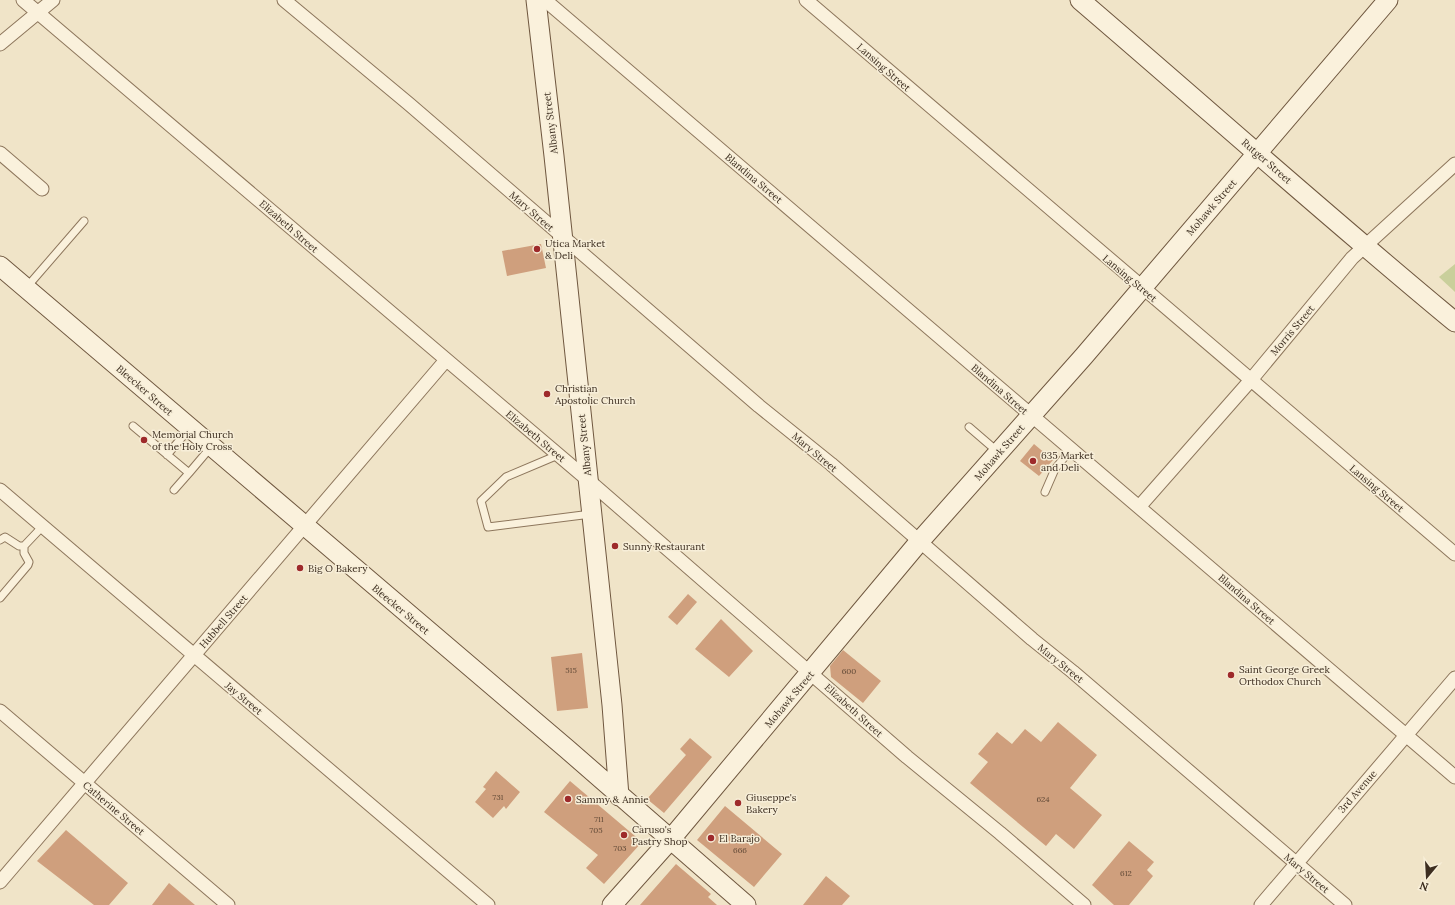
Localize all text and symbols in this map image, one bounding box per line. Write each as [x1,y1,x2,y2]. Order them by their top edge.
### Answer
street label: Lansing Street [854,40,913,94]
street label: Albany Street [540,91,561,156]
street label: Rutger Street [1239,136,1295,187]
street label: Blandina Street [722,151,785,206]
street label: Mohawk Street [1183,176,1239,238]
street label: Mary Street [507,188,557,234]
street label: Elizabeth Street [256,197,321,256]
place label: Utica Market & Deli [545,237,606,262]
marker: Utica Market & Deli [532,244,542,254]
street label: Lansing Street [1100,252,1160,305]
street label: Morris Street [1267,302,1317,358]
street label: Blandina Street [969,361,1031,418]
street label: Bleecker Street [114,362,176,419]
place label: Christian Apostolic Church [554,382,635,407]
marker: Christian Apostolic Church [542,389,552,399]
street label: Elizabeth Street [503,408,568,465]
street label: Albany Street [575,413,594,478]
street label: Mohawk Street [971,421,1027,483]
place label: Memorial Church of the Holy Cross [152,428,234,453]
street label: Mary Street [789,430,840,475]
marker: Memorial Church of the Holy Cross [139,435,149,445]
place label: 635 Market and Deli [1041,449,1094,474]
marker: 635 Market and Deli [1028,456,1038,466]
street label: Lansing Street [1347,462,1407,515]
place label: Sunny Restaurant [623,540,705,553]
marker: Sunny Restaurant [610,541,620,551]
place label: Big O Bakery [308,562,368,575]
marker: Big O Bakery [295,563,305,573]
street label: Blandina Street [1216,571,1278,628]
street label: Bleecker Street [369,582,432,637]
street label: Hubbell Street [196,592,250,651]
street label: Mary Street [1035,641,1086,686]
place label: Saint George Greek Orthodox Church [1239,663,1330,688]
house number: 515 [565,665,577,675]
house number: 600 [842,666,856,676]
street label: Mohawk Street [762,668,817,730]
marker: Saint George Greek Orthodox Church [1226,670,1236,680]
street label: Jay Street [222,678,265,718]
street label: Elizabeth Street [822,681,886,740]
street label: 3rd Avenue [1335,767,1380,815]
street label: Catherine Street [80,779,147,838]
place label: Giuseppe's Bakery [746,791,797,816]
house number: 731 [492,792,504,802]
place label: Sammy & Annie [576,793,649,806]
marker: Sammy & Annie [563,794,573,804]
house number: 624 [1036,794,1050,804]
marker: Giuseppe's Bakery [733,798,743,808]
house number: 711 [594,814,604,824]
place label: Caruso's Pastry Shop [632,823,688,848]
house number: 705 [589,825,603,835]
marker: Caruso's Pastry Shop [619,830,629,840]
place label: El Barajo [719,832,760,845]
marker: El Barajo [706,833,716,843]
house number: 703 [613,843,627,853]
house number: 666 [733,845,747,855]
street label: Mary Street [1281,851,1332,896]
north arrow [1407,857,1447,897]
house number: 612 [1120,868,1132,878]
text: N [1417,878,1430,894]

